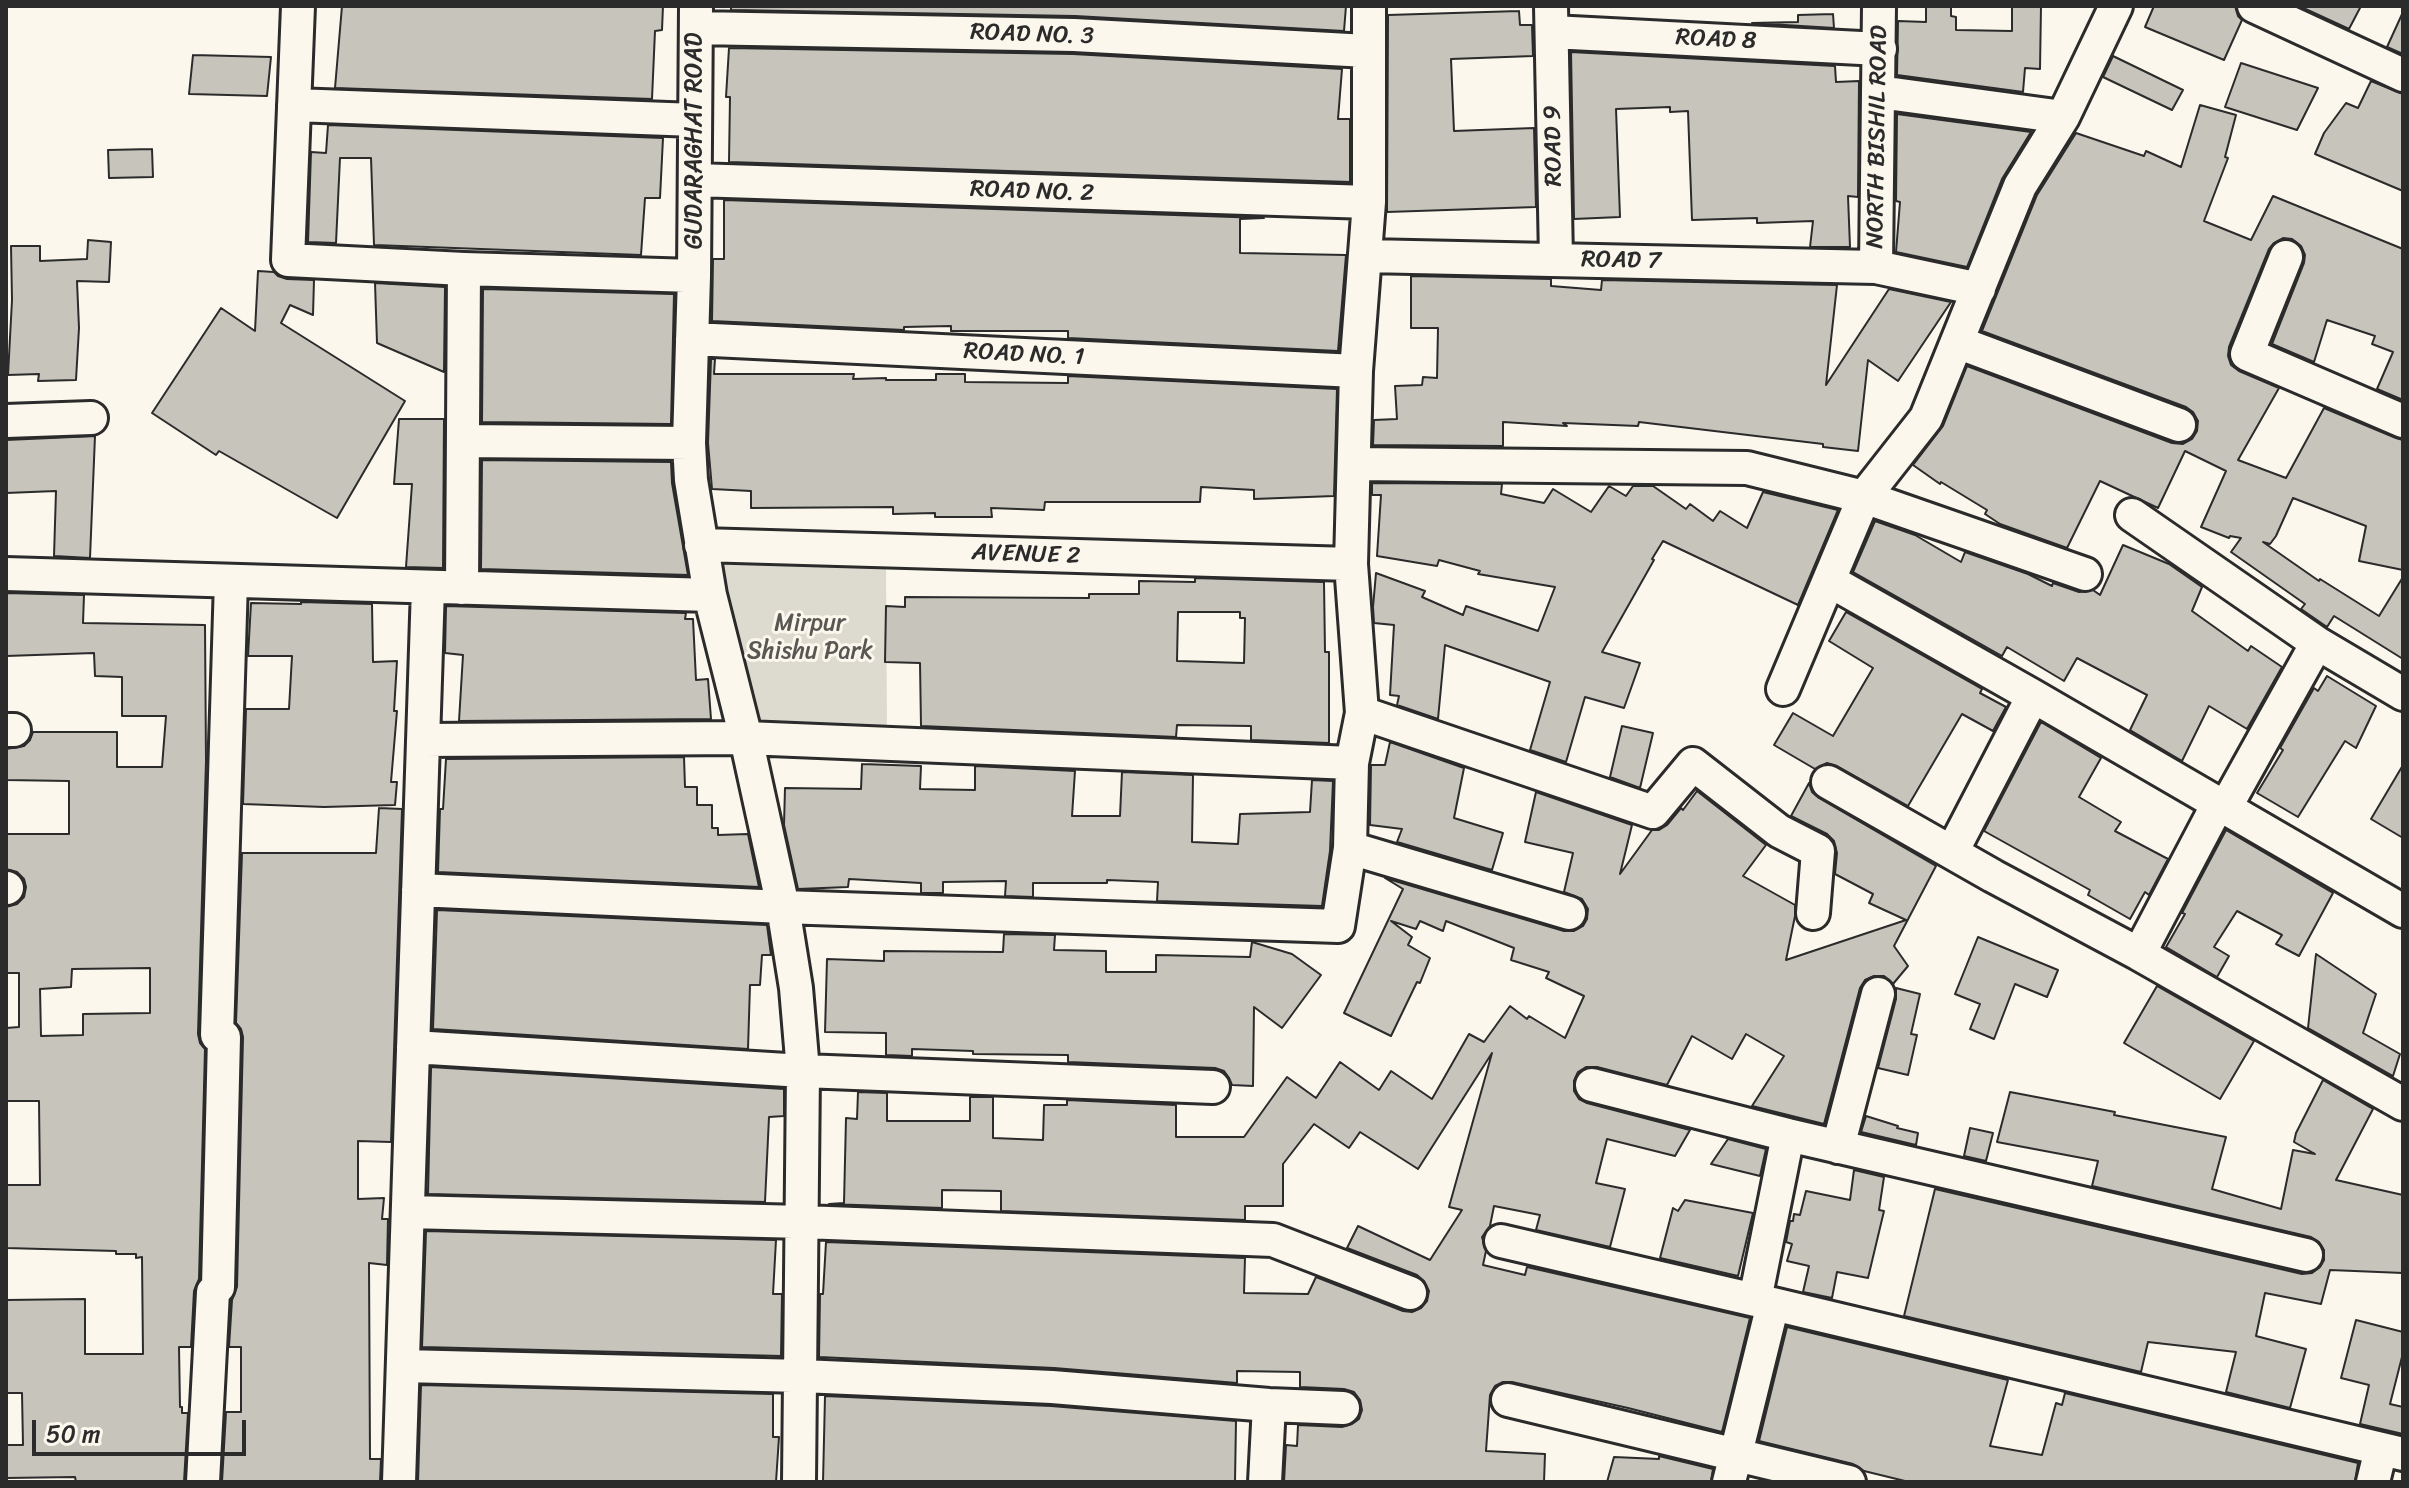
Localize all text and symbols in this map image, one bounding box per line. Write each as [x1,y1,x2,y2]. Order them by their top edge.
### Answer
street label: ROAD NO. 3 [970,18,1094,52]
street label: ROAD 8 [1675,24,1757,56]
street label: NORTH BISHIL ROAD [1862,25,1894,249]
street label: GUDARAGHAT ROAD [681,33,709,249]
street label: ROAD 9 [1539,105,1569,187]
street label: ROAD NO. 2 [969,175,1095,209]
street label: ROAD 7 [1581,246,1661,276]
street label: ROAD NO. 1 [963,337,1085,373]
street label: AVENUE 2 [971,539,1081,571]
park label: Mirpur Shishu Park [747,610,873,666]
scale bar [36,1404,250,1454]
text: 50 m [46,1413,101,1455]

